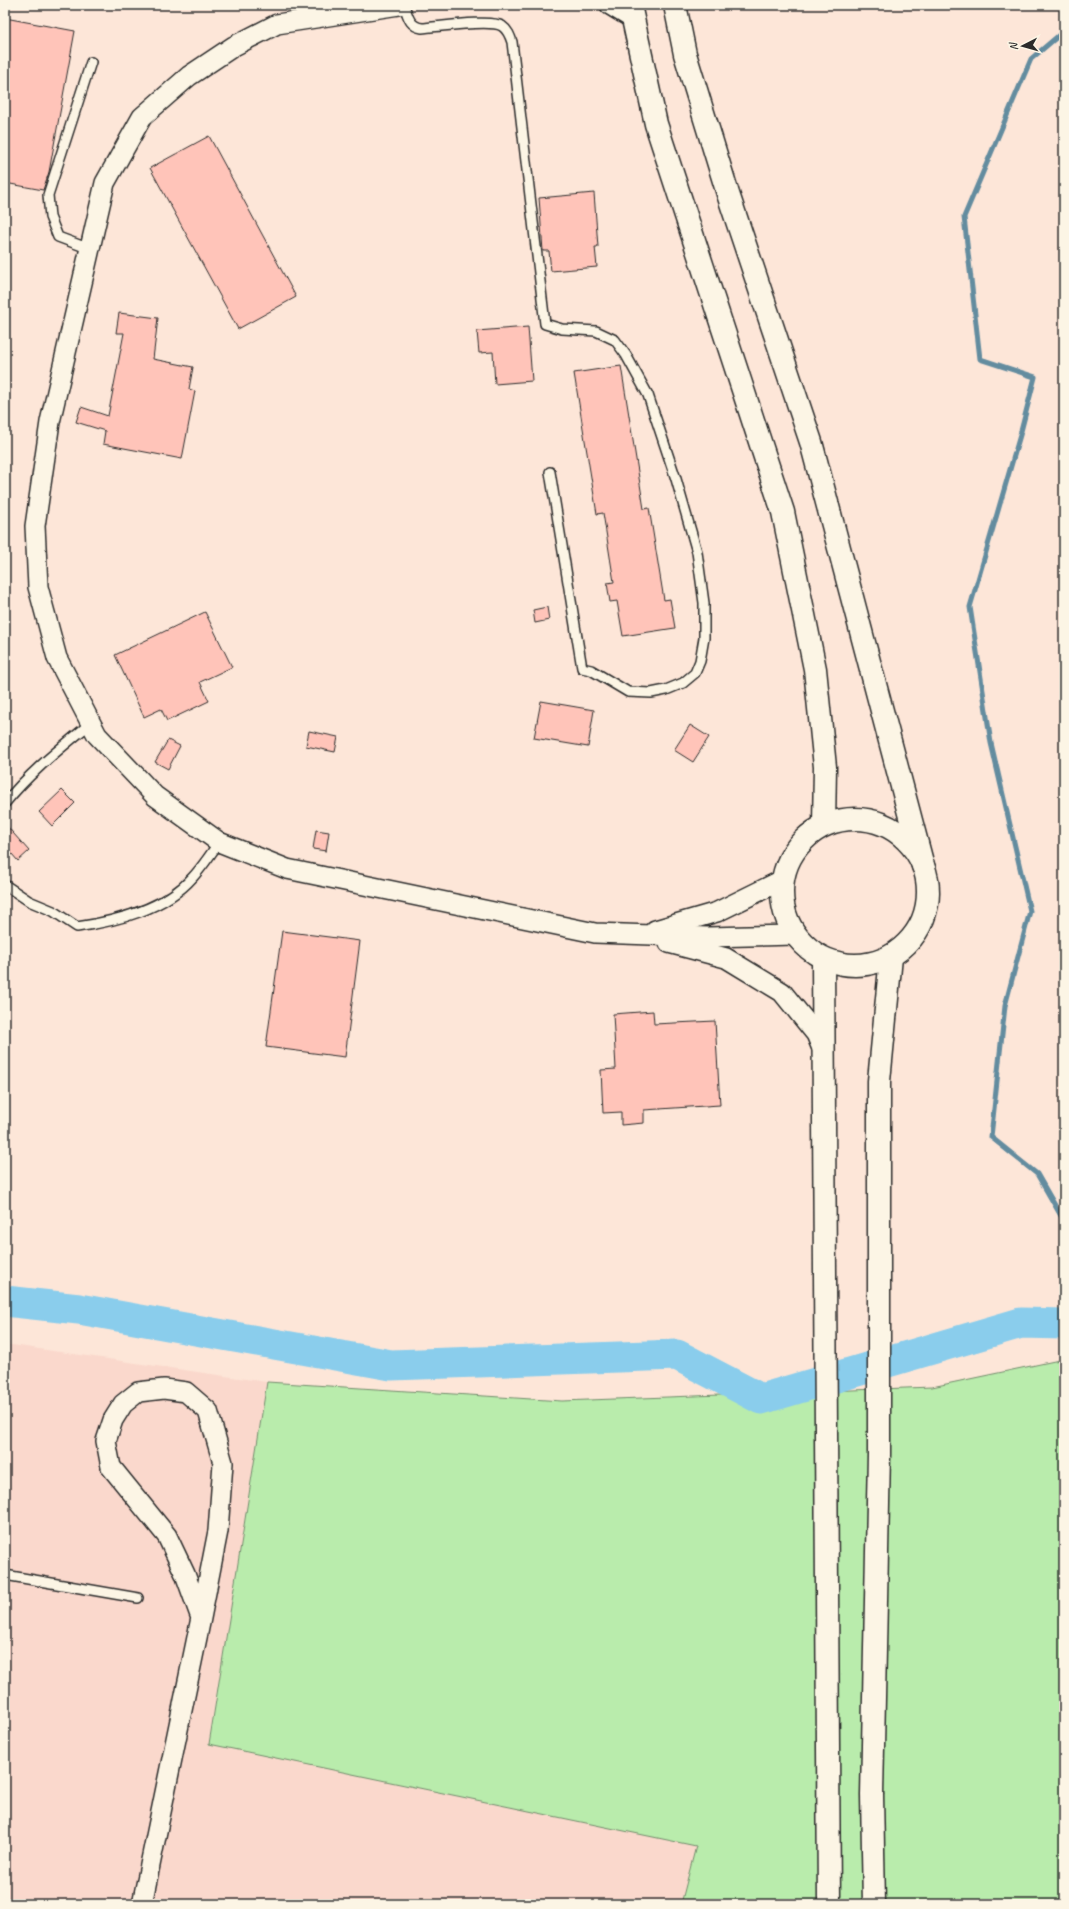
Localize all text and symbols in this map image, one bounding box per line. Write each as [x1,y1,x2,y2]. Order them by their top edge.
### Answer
north arrow [1003,26,1043,66]
text: N [1006,41,1020,51]

